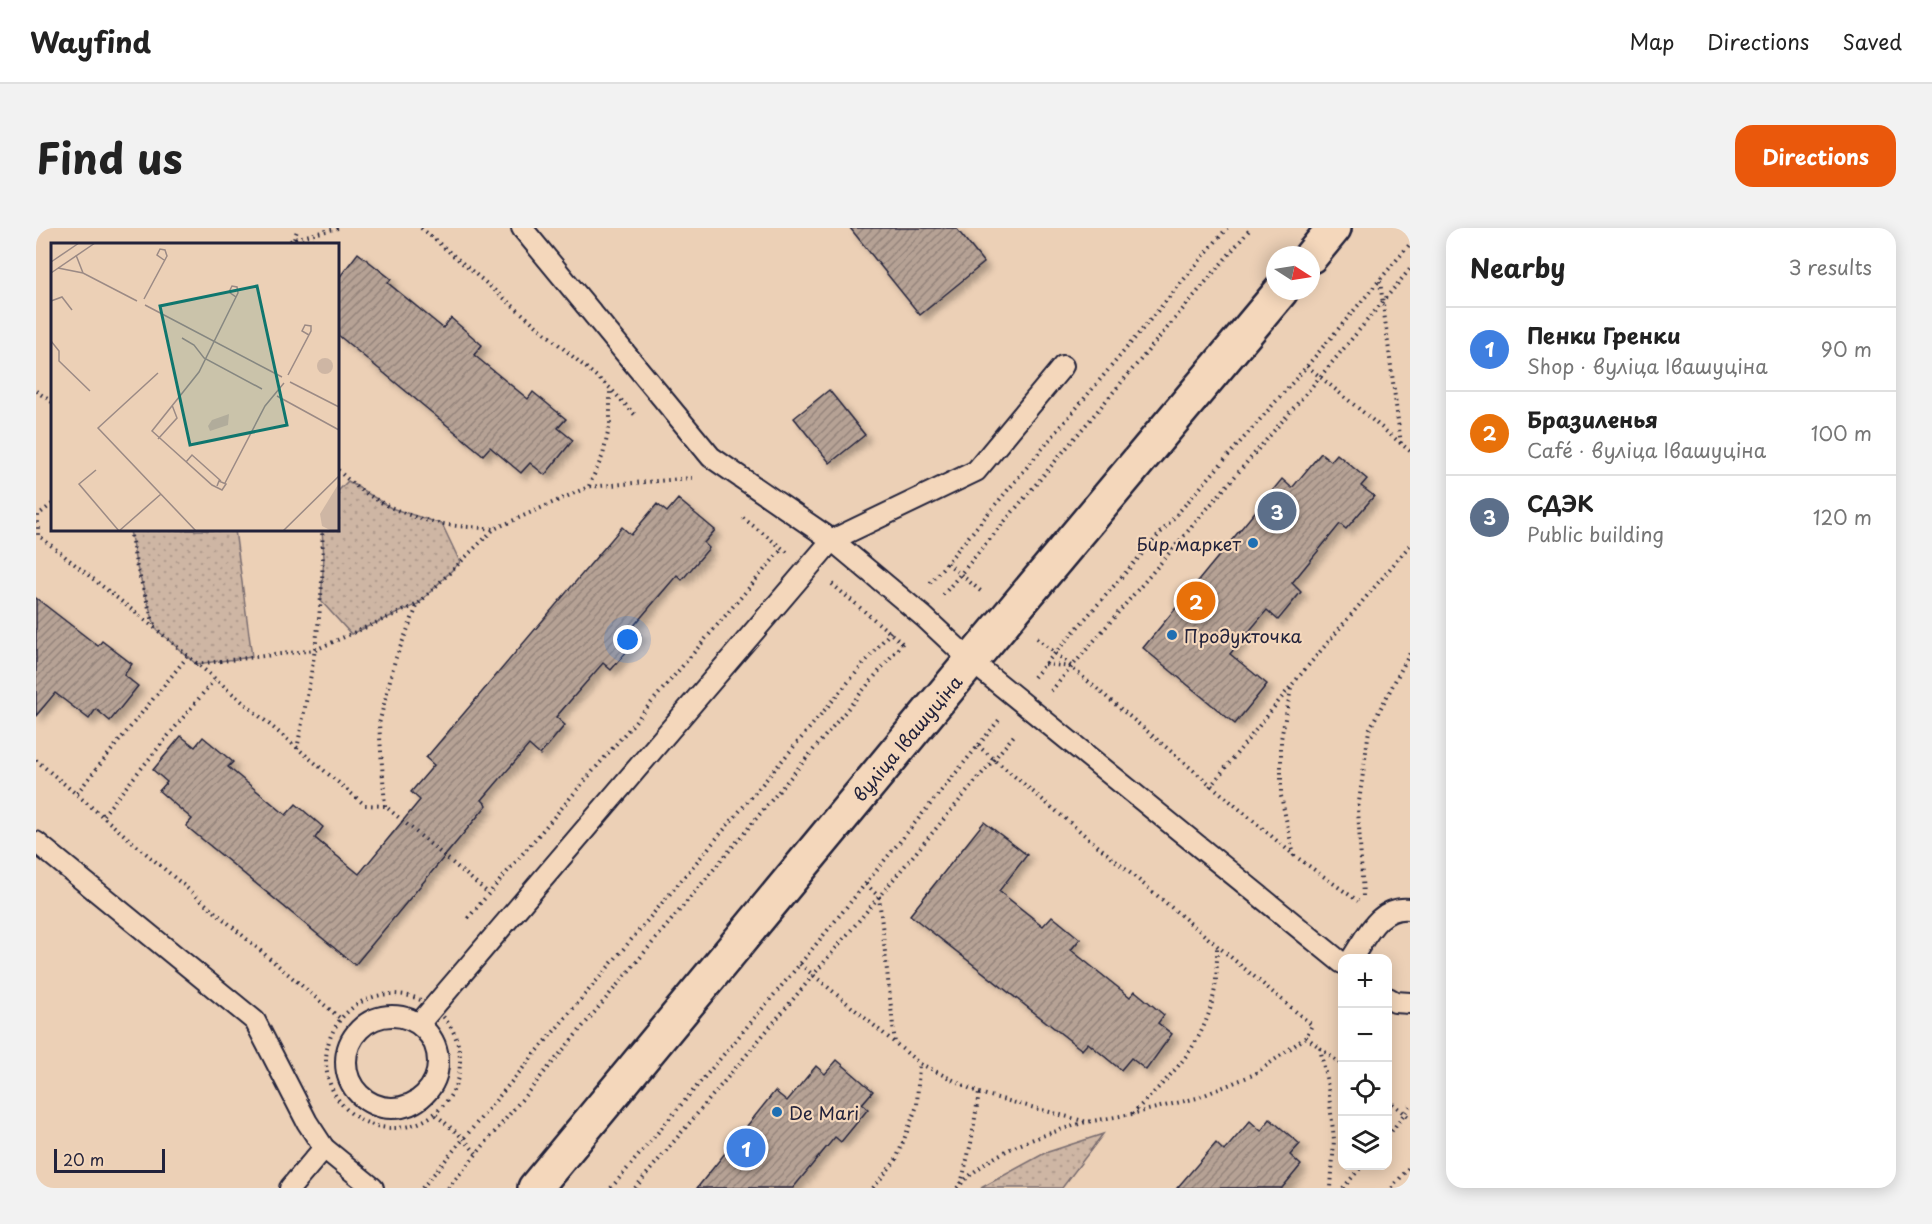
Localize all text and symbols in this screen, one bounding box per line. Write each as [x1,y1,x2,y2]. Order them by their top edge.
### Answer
text: Wayfind [30,20,151,63]
text: Map [1629,25,1674,57]
text: Directions [1707,25,1809,57]
text: Saved [1842,25,1902,57]
text: Find us [36,125,183,188]
button: Directions [1735,125,1896,187]
inset map [51,243,339,531]
north arrow [1266,246,1320,300]
text: Nearby [1470,248,1565,287]
text: 3 results [1789,252,1872,282]
text: Пенки Гренки [1527,318,1681,351]
text: 1 [1485,334,1494,364]
text: 90 m [1821,334,1872,364]
text: Shop · вуліца Івашуціна [1527,351,1768,381]
text: Бразиленья [1527,402,1658,435]
text: 2 [1482,418,1497,448]
text: 100 m [1811,418,1872,448]
text: Café · вуліца Івашуціна [1527,435,1766,465]
text: СДЭК [1527,486,1594,519]
pin: 3 [1258,488,1296,534]
text: 3 [1483,502,1496,532]
text: 120 m [1813,502,1872,532]
text: Public building [1527,519,1664,549]
place label: Бир маркет [1137,530,1241,557]
marker: Бир маркет [1246,536,1260,550]
pin: 2 [1176,578,1216,623]
place label: Продукточка [1184,622,1302,649]
your location [613,625,642,654]
marker: Продукточка [1165,628,1179,642]
street label: вуліца Івашуціна [846,668,968,807]
map controls [1338,954,1392,1170]
button: + [1338,954,1392,1008]
button: − [1338,1008,1392,1062]
button: locate [1338,1062,1392,1116]
place label: De Mari [789,1099,859,1126]
marker: De Mari [770,1105,784,1119]
button: layers [1338,1116,1392,1170]
pin: 1 [726,1126,766,1170]
scale bar [54,1146,165,1174]
text: 20 m [63,1147,104,1171]

